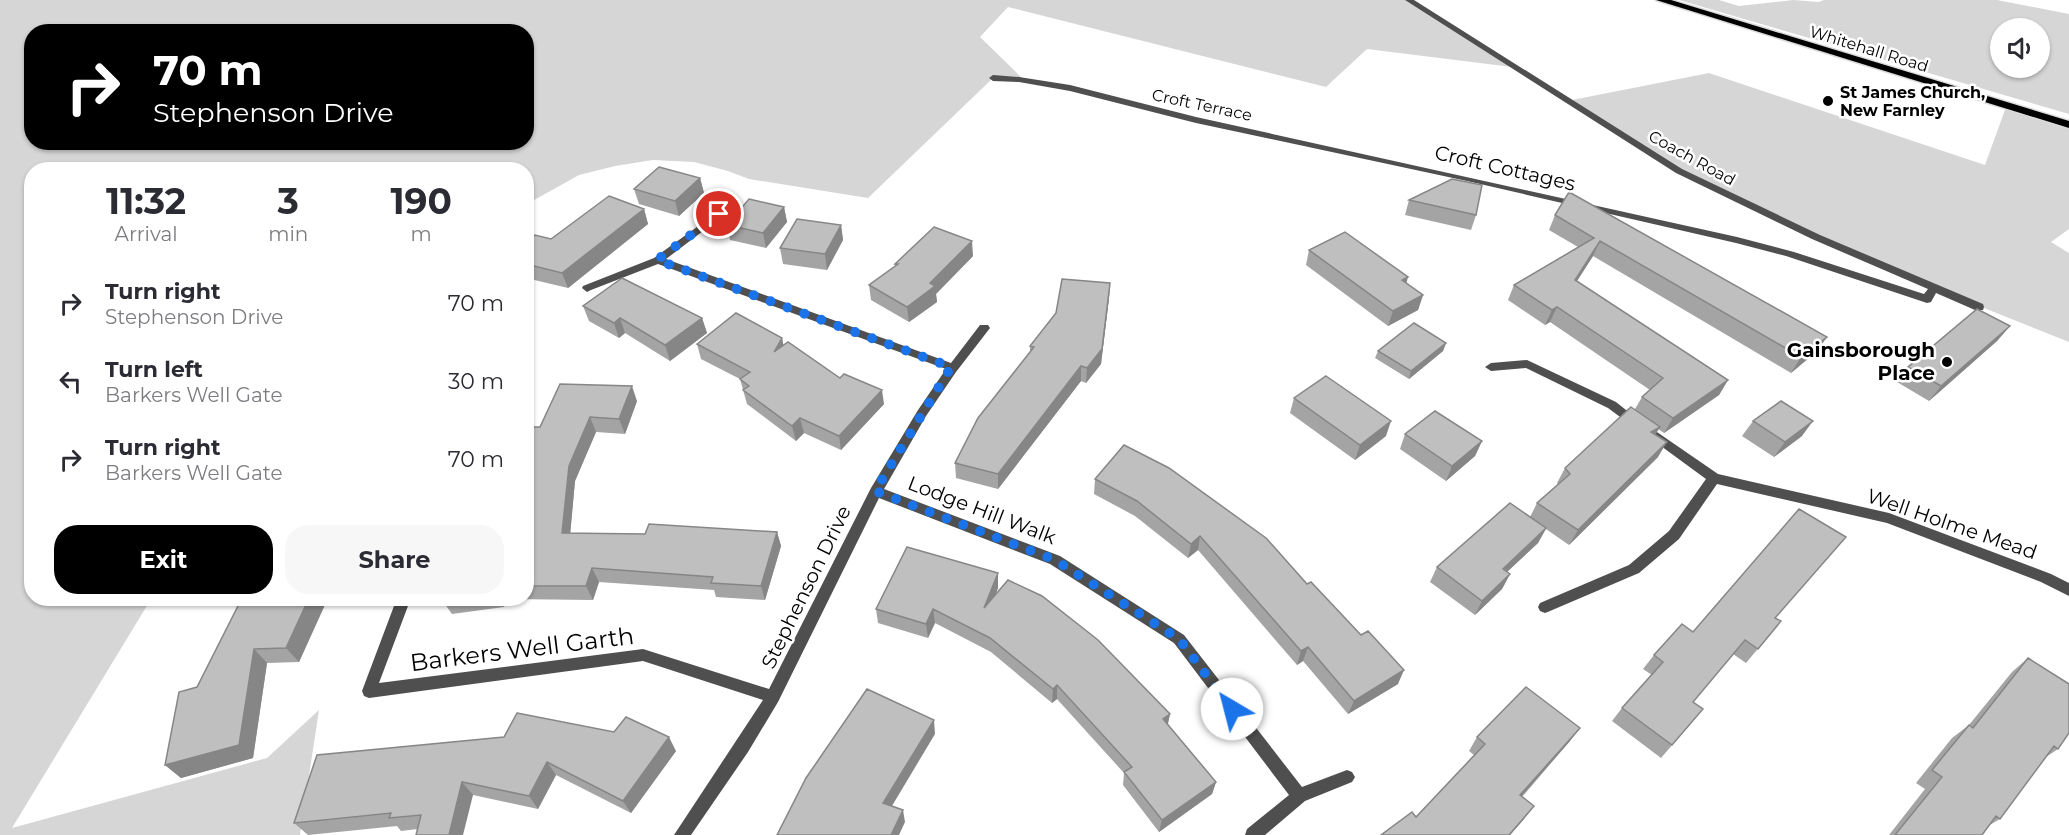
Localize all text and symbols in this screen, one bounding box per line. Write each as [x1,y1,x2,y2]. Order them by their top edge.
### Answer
map controls [1990,18,2050,78]
button: sound [1990,18,2050,78]
street label: Whitehall Road [1807,22,1931,76]
text: 70 m [153,44,263,96]
icon: right [54,48,132,126]
place label: St James Church, New Farnley [1840,83,1985,120]
street label: Croft Terrace [1150,85,1254,125]
marker: St James Church, New Farnley [1821,94,1835,108]
text: Stephenson Drive [153,96,394,129]
street label: Coach Road [1645,126,1739,190]
street label: Croft Cottages [1432,140,1578,196]
text: 11:32 [106,179,186,223]
text: 3 [278,179,299,223]
text: 190 [390,179,452,223]
pin [693,188,744,239]
icon: arrive [702,197,735,230]
text: Arrival [115,222,178,246]
text: min [268,222,308,246]
text: m [411,222,432,246]
text: Turn right [105,278,220,305]
icon: right [54,287,87,320]
text: 70 m [448,290,504,317]
text: Stephenson Drive [105,305,283,329]
place label: Gainsborough Place [1787,338,1935,385]
marker: Gainsborough Place [1940,355,1954,369]
text: Turn left [105,356,203,383]
icon: left [54,365,87,398]
text: 30 m [448,368,504,395]
text: Barkers Well Gate [105,383,283,407]
text: Turn right [105,434,220,461]
icon: right [54,443,87,476]
text: 70 m [448,446,504,473]
text: Barkers Well Gate [105,461,283,485]
street label: Lodge Hill Walk [905,471,1059,549]
street label: Well Holme Mead [1864,484,2040,564]
street label: Stephenson Drive [756,502,856,672]
button: Exit [54,525,273,594]
button: Share [285,525,504,594]
street label: Barkers Well Garth [408,621,636,677]
position arrow [1200,677,1264,741]

